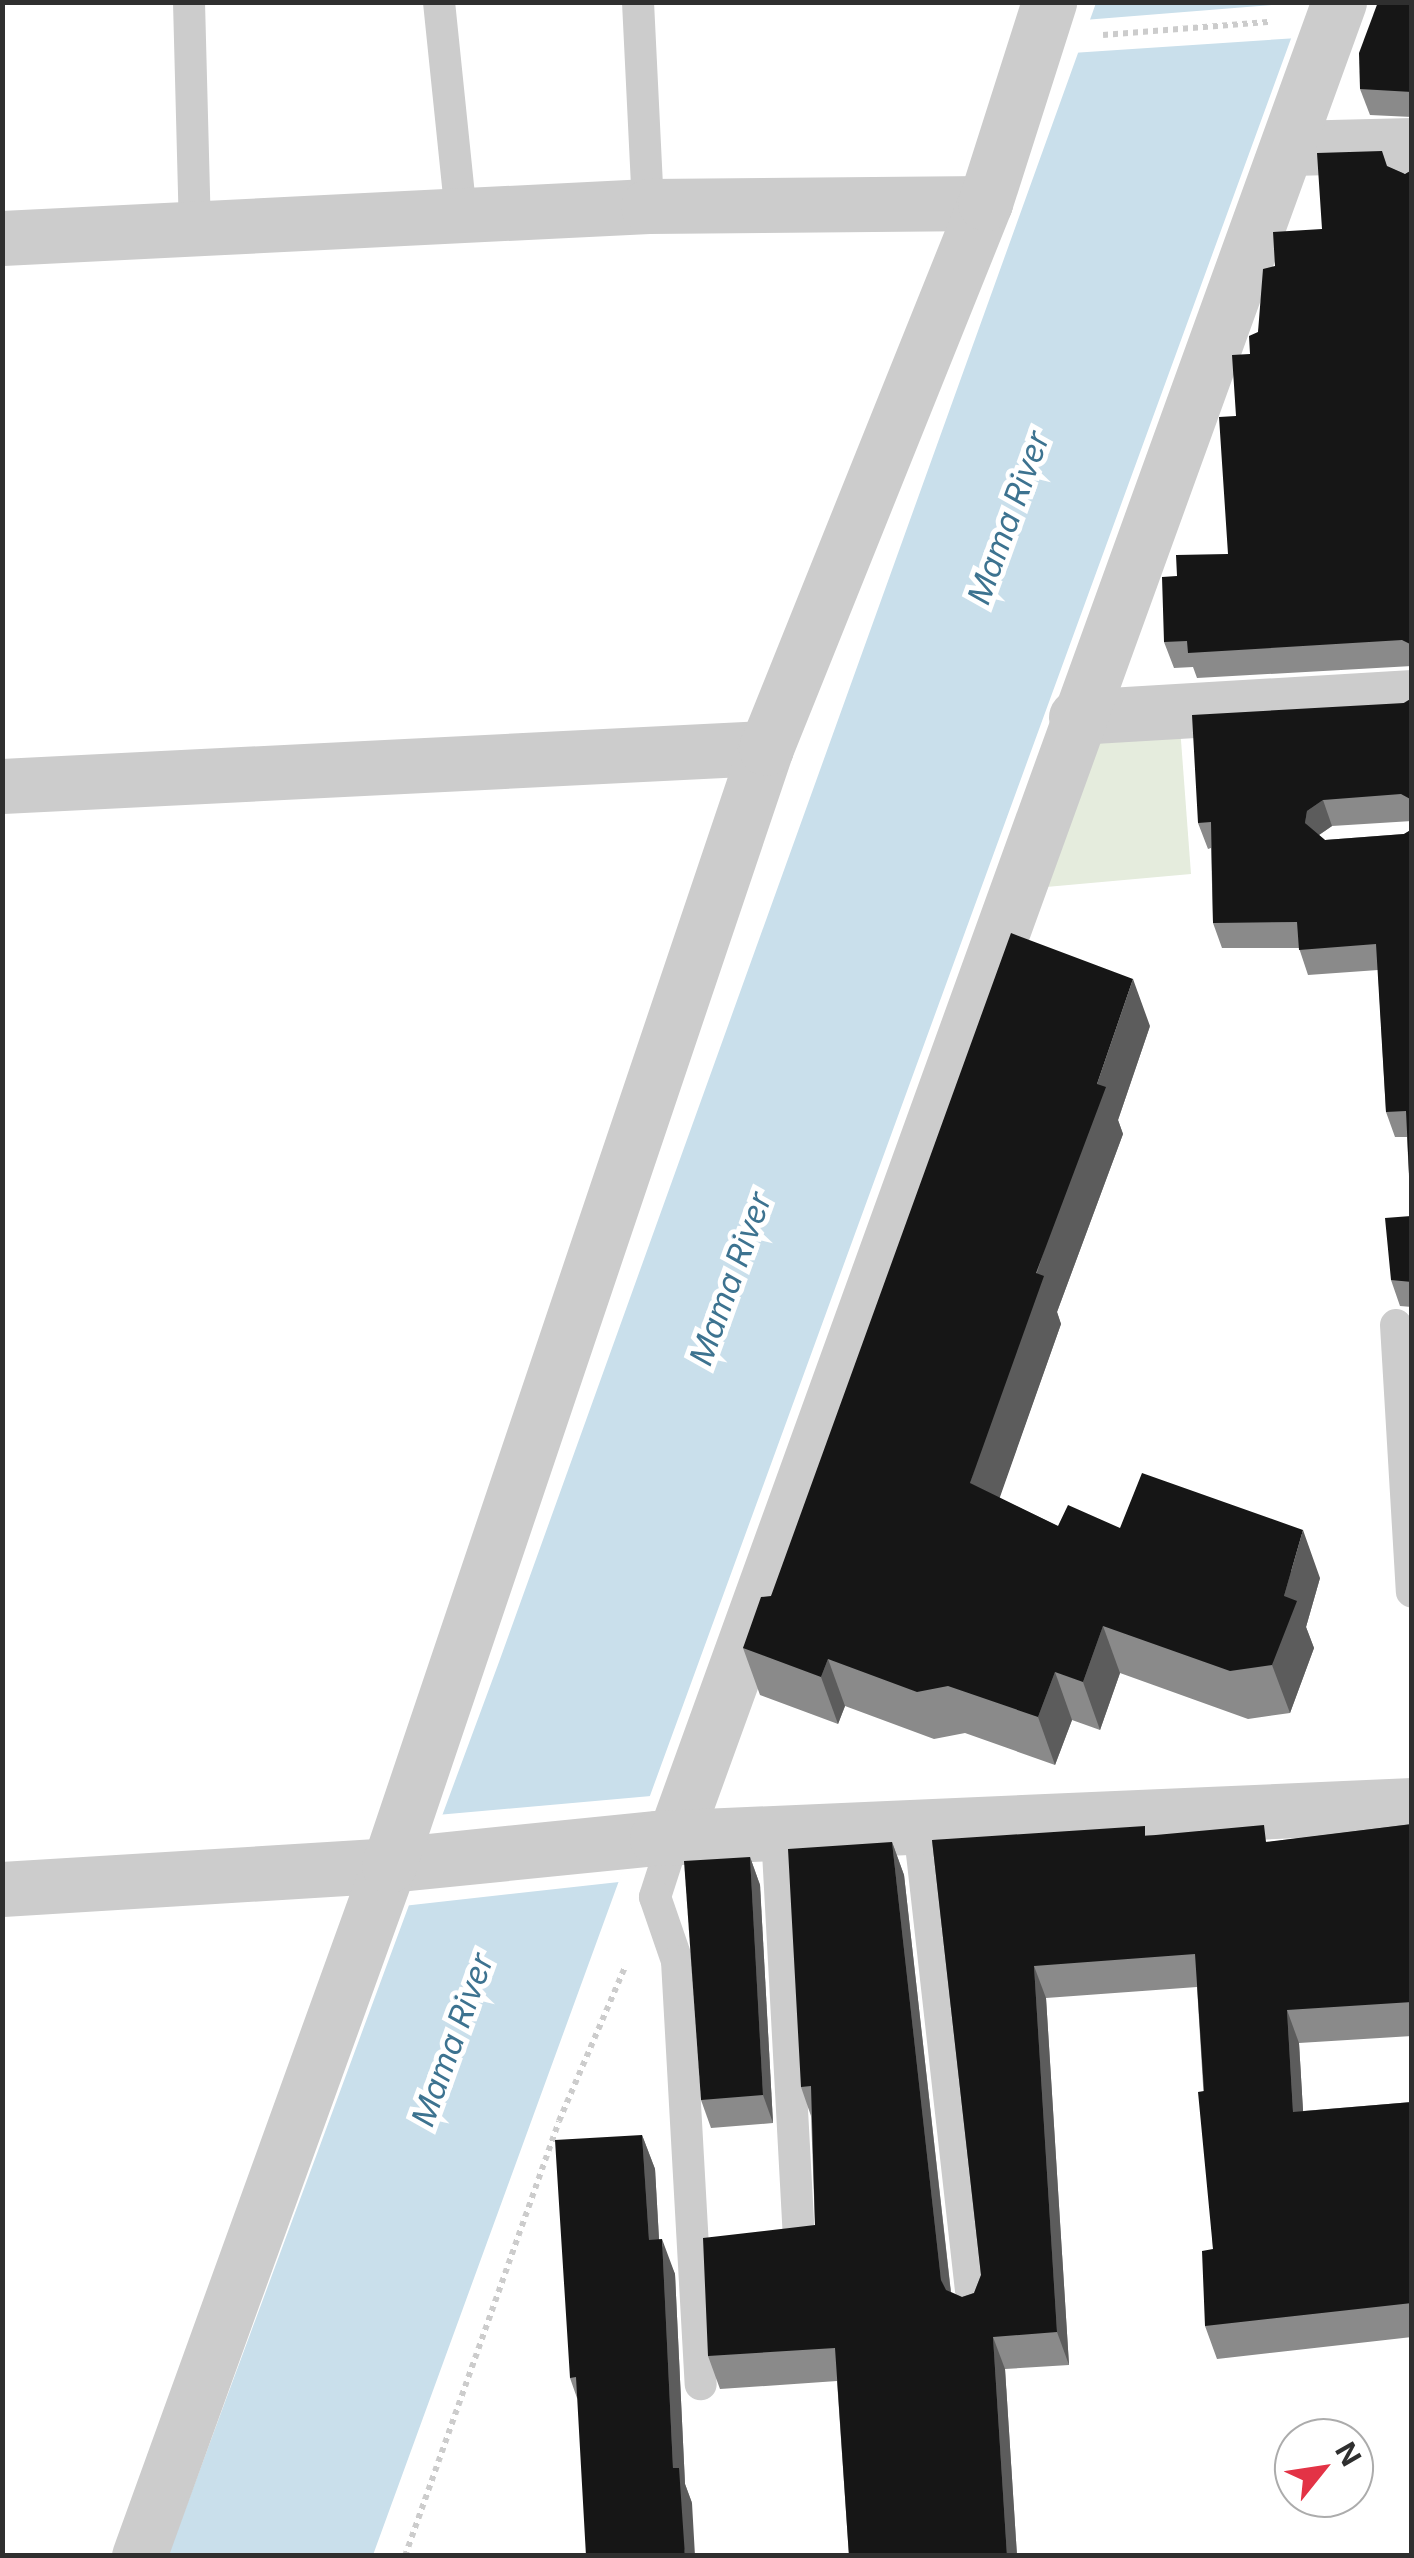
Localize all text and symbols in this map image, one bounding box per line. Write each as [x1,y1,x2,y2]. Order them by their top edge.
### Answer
water label: Mama River [960,426,1058,610]
water label: Mama River [682,1187,780,1371]
water label: Mama River [404,1948,502,2132]
north arrow [1274,2418,1374,2518]
text: N [1328,2436,1368,2472]

